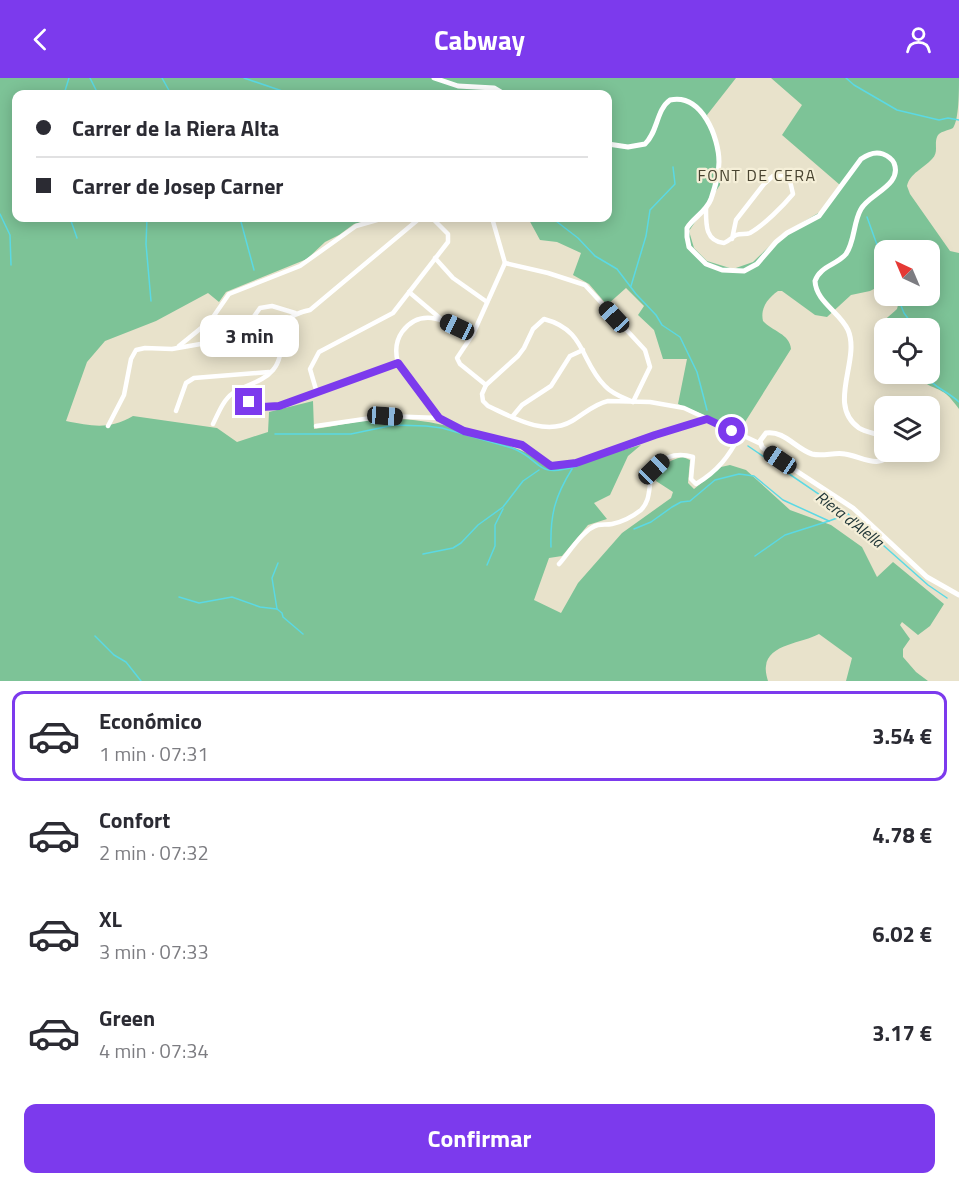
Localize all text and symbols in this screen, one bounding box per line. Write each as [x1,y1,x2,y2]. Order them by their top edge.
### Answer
text: Cabway [434,19,525,60]
icon: back [24,23,57,56]
icon: person [902,23,935,56]
text: Carrer de la Riera Alta [72,111,279,145]
district label: FONT DE CERA [697,163,817,187]
text: Carrer de Josep Carner [72,169,284,203]
north arrow [874,240,940,306]
map controls [874,240,940,462]
car [595,298,633,336]
car [437,311,477,343]
callout: 3 min [200,315,298,357]
button: locate [874,318,940,384]
text: 3 min [225,320,274,351]
route end [235,388,262,415]
button: layers [874,396,940,462]
car [366,406,404,426]
route start [718,417,745,444]
car [760,442,800,478]
car [635,450,673,488]
water label: Riera d'Alella [811,485,890,554]
text: Económico [99,704,202,738]
icon: car [27,709,81,763]
text: 3.54 € [872,719,932,753]
text: 1 min · 07:31 [99,738,209,769]
text: Confort [99,803,170,837]
icon: car [27,808,81,862]
text: 4.78 € [872,818,932,852]
text: 2 min · 07:32 [99,837,209,868]
text: XL [99,902,122,936]
icon: car [27,907,81,961]
text: 6.02 € [872,917,932,951]
text: 3 min · 07:33 [99,936,209,967]
text: Green [99,1001,155,1035]
icon: car [27,1006,81,1060]
text: 3.17 € [872,1016,932,1050]
text: 4 min · 07:34 [99,1035,209,1066]
button: Confirmar [24,1104,935,1173]

